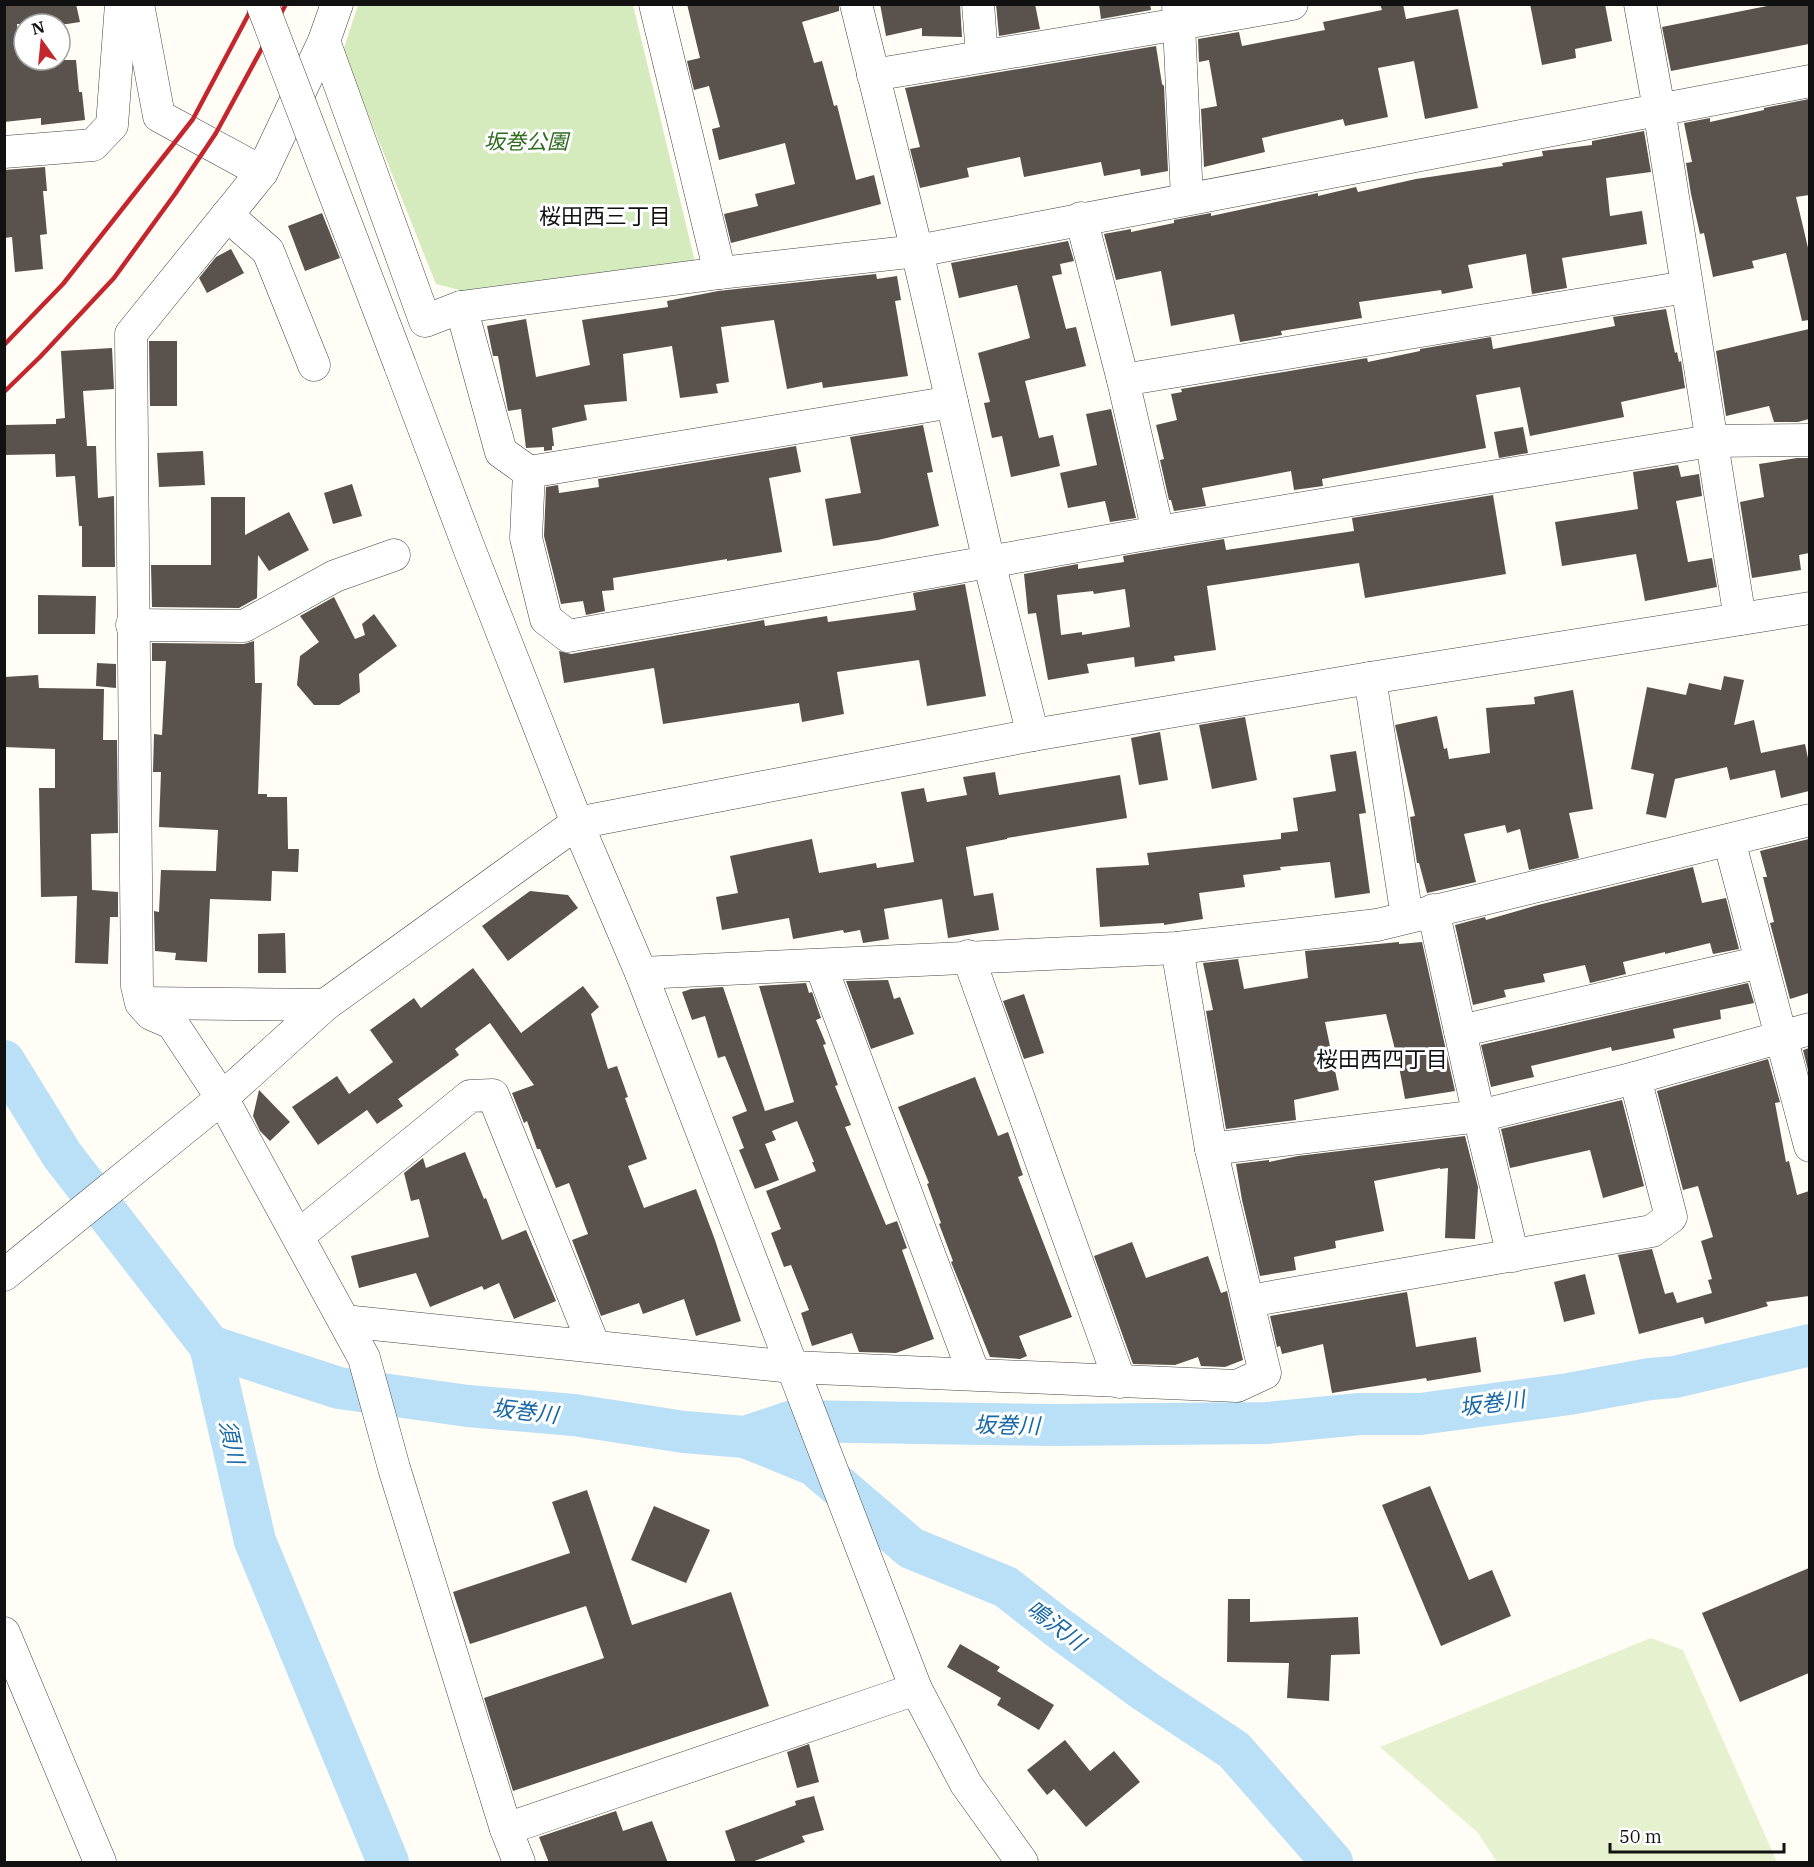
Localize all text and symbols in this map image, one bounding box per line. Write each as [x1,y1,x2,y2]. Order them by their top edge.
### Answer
north arrow [12,12,72,72]
text: N [29,16,47,39]
park label: 坂巻公園 [484,127,571,155]
district label: 桜田西三丁目 [539,201,671,230]
district label: 桜田西四丁目 [1316,1044,1448,1073]
water label: 坂巻川 [1457,1383,1529,1421]
water label: 坂巻川 [491,1392,562,1429]
water label: 坂巻川 [974,1409,1042,1440]
water label: 須川 [213,1417,252,1469]
water label: 鳴沢川 [1021,1593,1093,1657]
scale bar [1610,1816,1784,1854]
text: 50 m [1619,1825,1662,1848]

